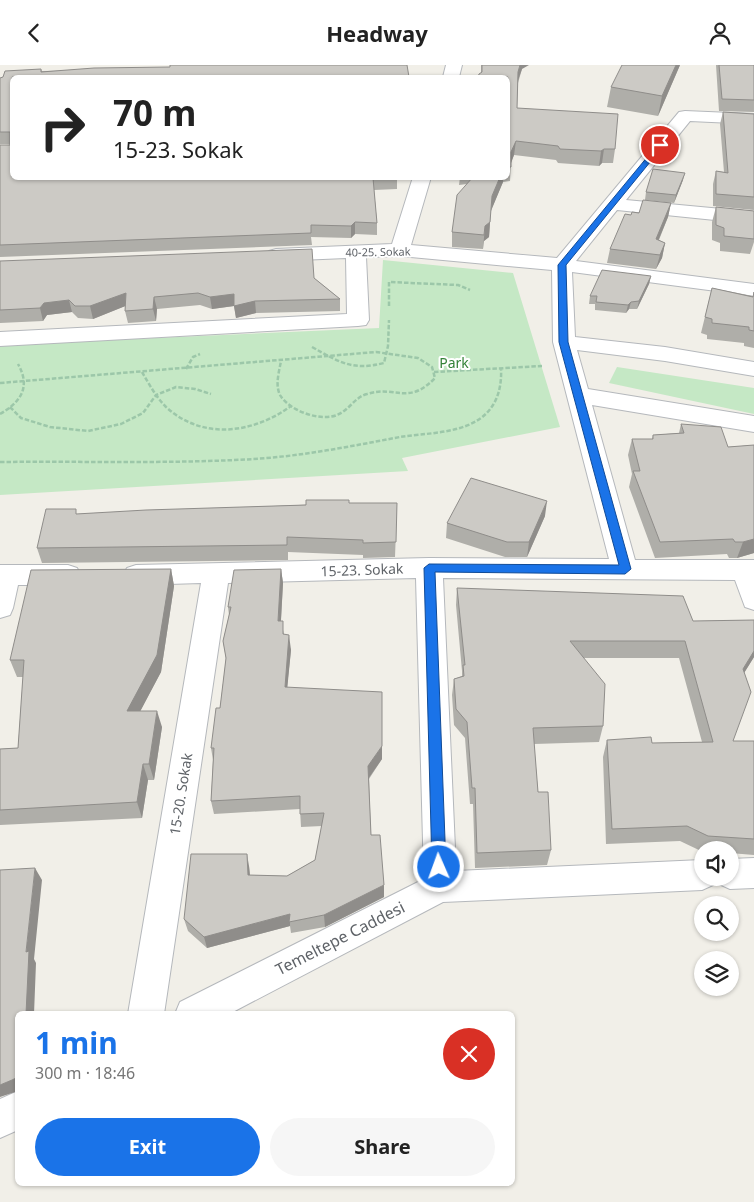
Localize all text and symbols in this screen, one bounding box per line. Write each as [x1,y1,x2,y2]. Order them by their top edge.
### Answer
text: Headway [326,18,428,48]
icon: back [20,19,48,47]
icon: person [706,19,734,47]
text: 70 m [113,89,196,136]
icon: right [30,95,95,160]
pin [639,124,681,166]
icon: arrive [646,131,674,159]
text: 15-23. Sokak [113,134,243,164]
street label: 40-25. Sokak [345,243,411,260]
park label: Park [439,353,469,372]
street label: 15-23. Sokak [320,559,404,580]
street label: 15-20. Sokak [165,751,196,836]
position arrow [412,840,464,892]
map controls [694,841,739,996]
button: sound [694,841,739,886]
street label: Temeltepe Caddesi [272,896,408,980]
button: search [694,896,739,941]
button: layers [694,951,739,996]
text: 1 min [35,1022,118,1063]
button: close [443,1028,495,1080]
text: 300 m · 18:46 [35,1062,135,1084]
button: Exit [35,1118,260,1176]
button: Share [270,1118,495,1176]

